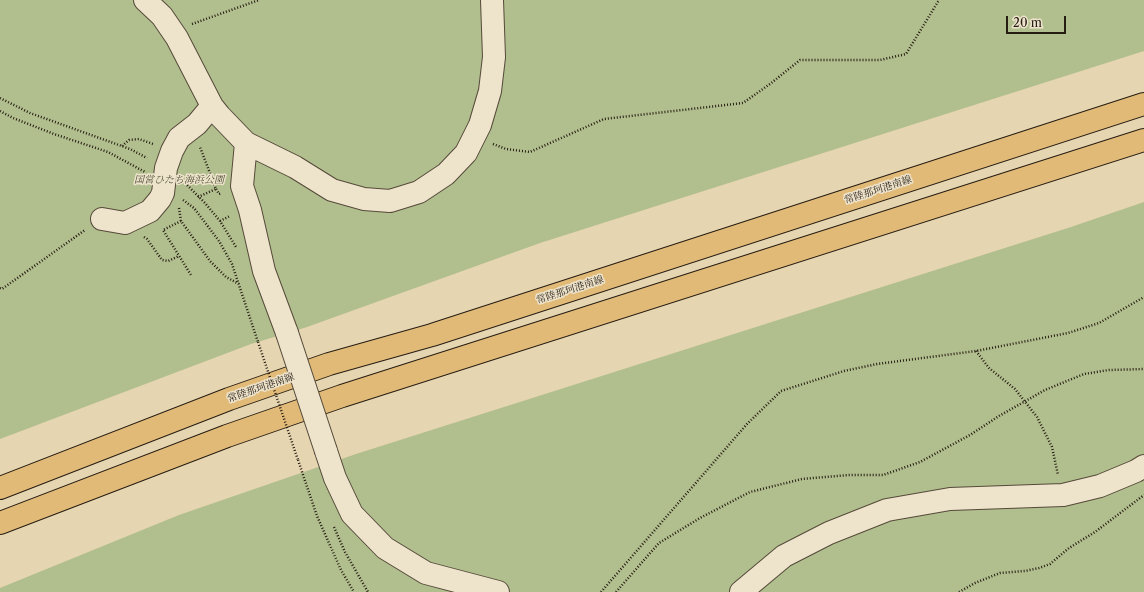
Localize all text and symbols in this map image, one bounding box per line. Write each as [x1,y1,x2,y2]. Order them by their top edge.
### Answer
scale bar [1008,8,1068,34]
text: 20 m [1013,15,1042,30]
street label: 常陸那珂港南線 [843,173,913,207]
park label: 国営ひたち海浜公園 [134,174,224,186]
street label: 常陸那珂港南線 [535,273,605,307]
street label: 常陸那珂港南線 [226,371,296,405]

